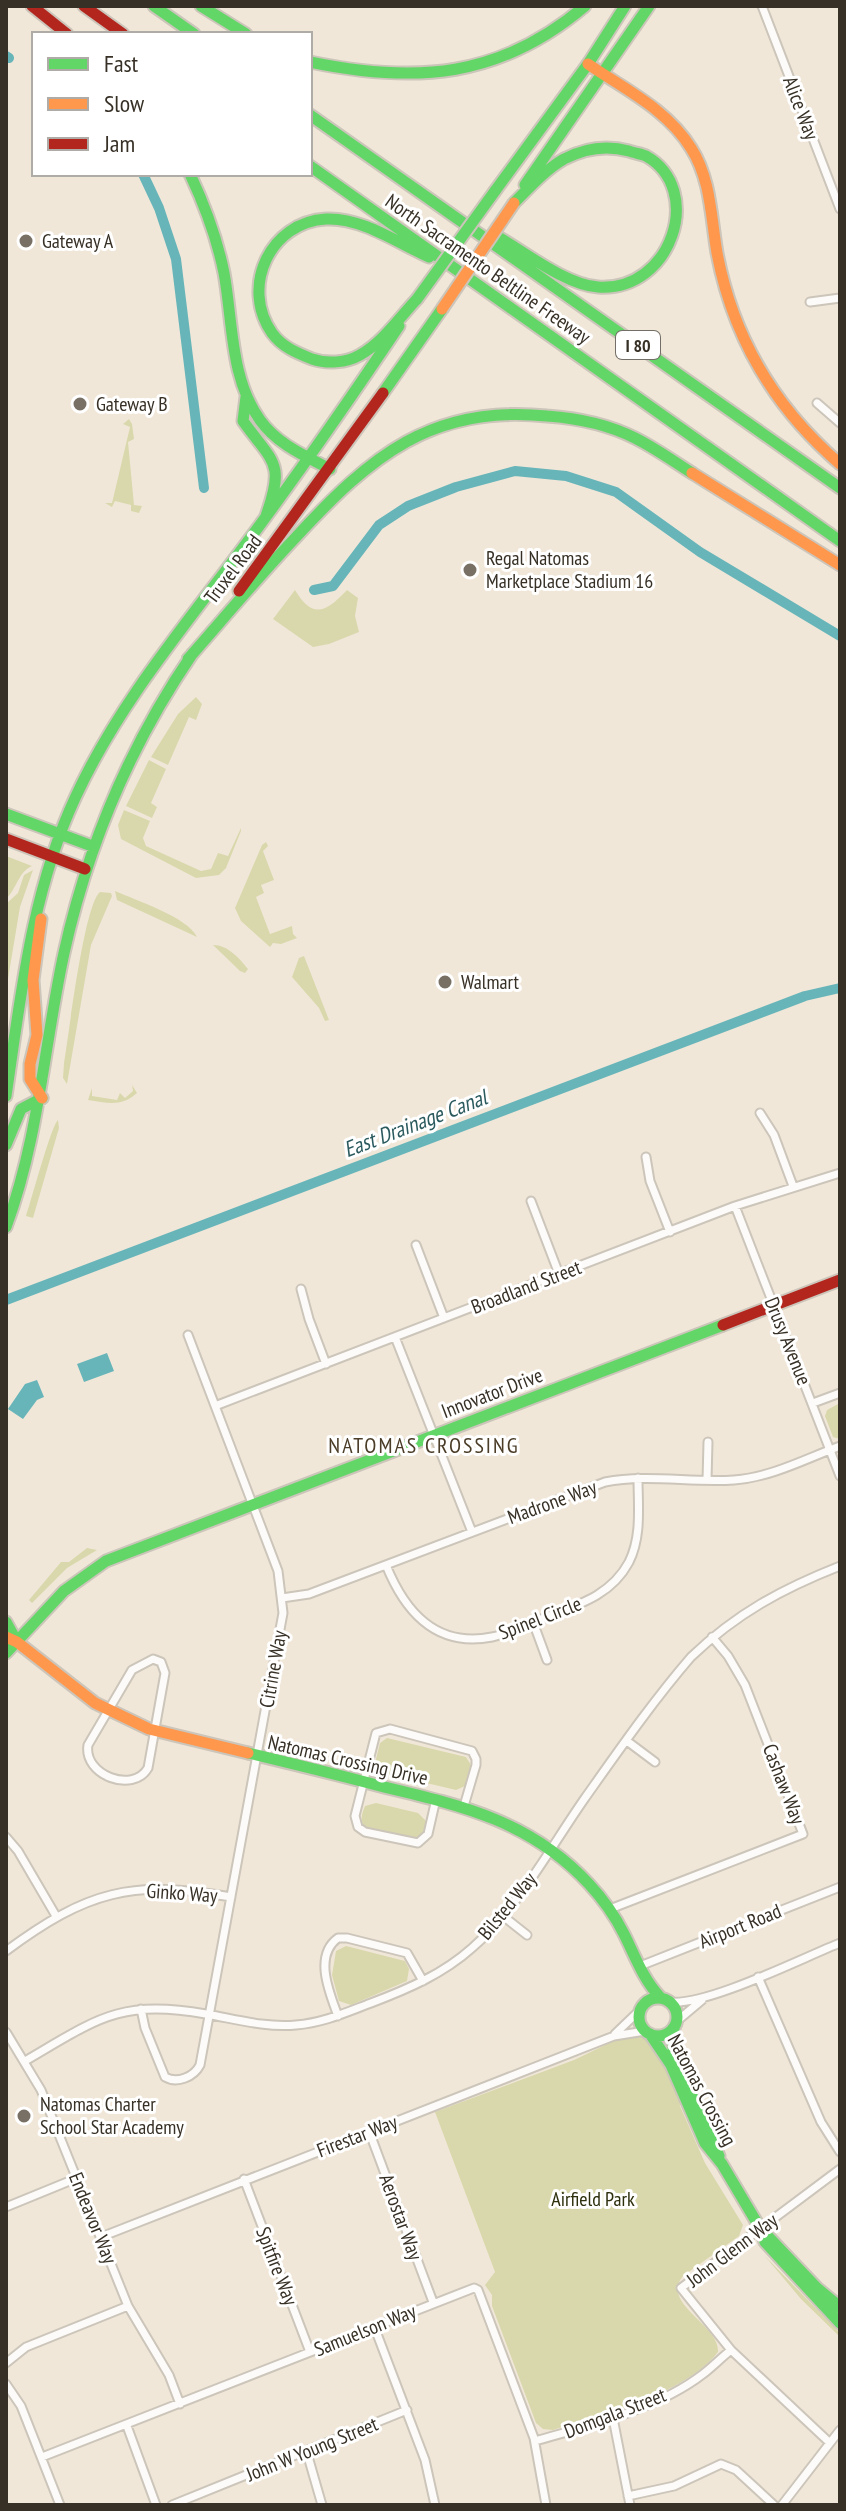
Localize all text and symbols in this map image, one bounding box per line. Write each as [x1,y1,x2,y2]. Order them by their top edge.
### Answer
legend [32,32,312,176]
text: Fast [104,48,139,79]
street label: Alice Way [777,73,825,144]
text: Slow [104,88,145,119]
text: Jam [103,128,135,159]
street label: North Sacramento Beltline Freeway [380,188,596,350]
place label: Gateway A [42,228,114,254]
marker: Gateway A [17,232,35,250]
road number: I 80 [616,331,660,359]
place label: Gateway B [96,391,168,417]
marker: Gateway B [71,395,89,413]
street label: Truxel Road [198,529,268,609]
place label: Regal Natomas Marketplace Stadium 16 [486,545,653,594]
marker: Regal Natomas Marketplace Stadium 16 [461,561,479,579]
place label: Walmart [461,969,519,995]
marker: Walmart [436,973,454,991]
water label: East Drainage Canal [339,1082,492,1163]
street label: Broadland Street [467,1254,585,1320]
street label: Drusy Avenue [759,1293,817,1389]
street label: Innovator Drive [438,1362,546,1424]
district label: NATOMAS CROSSING [328,1431,520,1459]
street label: Madrone Way [504,1474,600,1530]
street label: Spinel Circle [495,1590,585,1646]
street label: Citrine Way [253,1628,293,1710]
street label: Natomas Crossing Drive [265,1729,431,1791]
street label: Cashaw Way [757,1740,811,1828]
street label: Bilsted Way [472,1867,542,1945]
street label: Ginko Way [145,1878,219,1908]
street label: Airport Road [695,1898,785,1954]
street label: Natomas Crossing [662,2030,742,2150]
place label: Natomas Charter School Star Academy [40,2091,184,2140]
marker: Natomas Charter School Star Academy [15,2107,33,2125]
street label: Firestar Way [313,2109,401,2163]
street label: Endeavor Way [63,2168,123,2268]
street label: Aerostar Way [373,2170,429,2264]
park label: Airfield Park [551,2186,635,2212]
street label: John Glenn Way [680,2207,783,2293]
street label: Spitfire Way [250,2223,304,2309]
street label: Samuelson Way [310,2298,420,2362]
street label: Domgala Street [560,2381,670,2444]
street label: John W Young Street [241,2411,382,2488]

